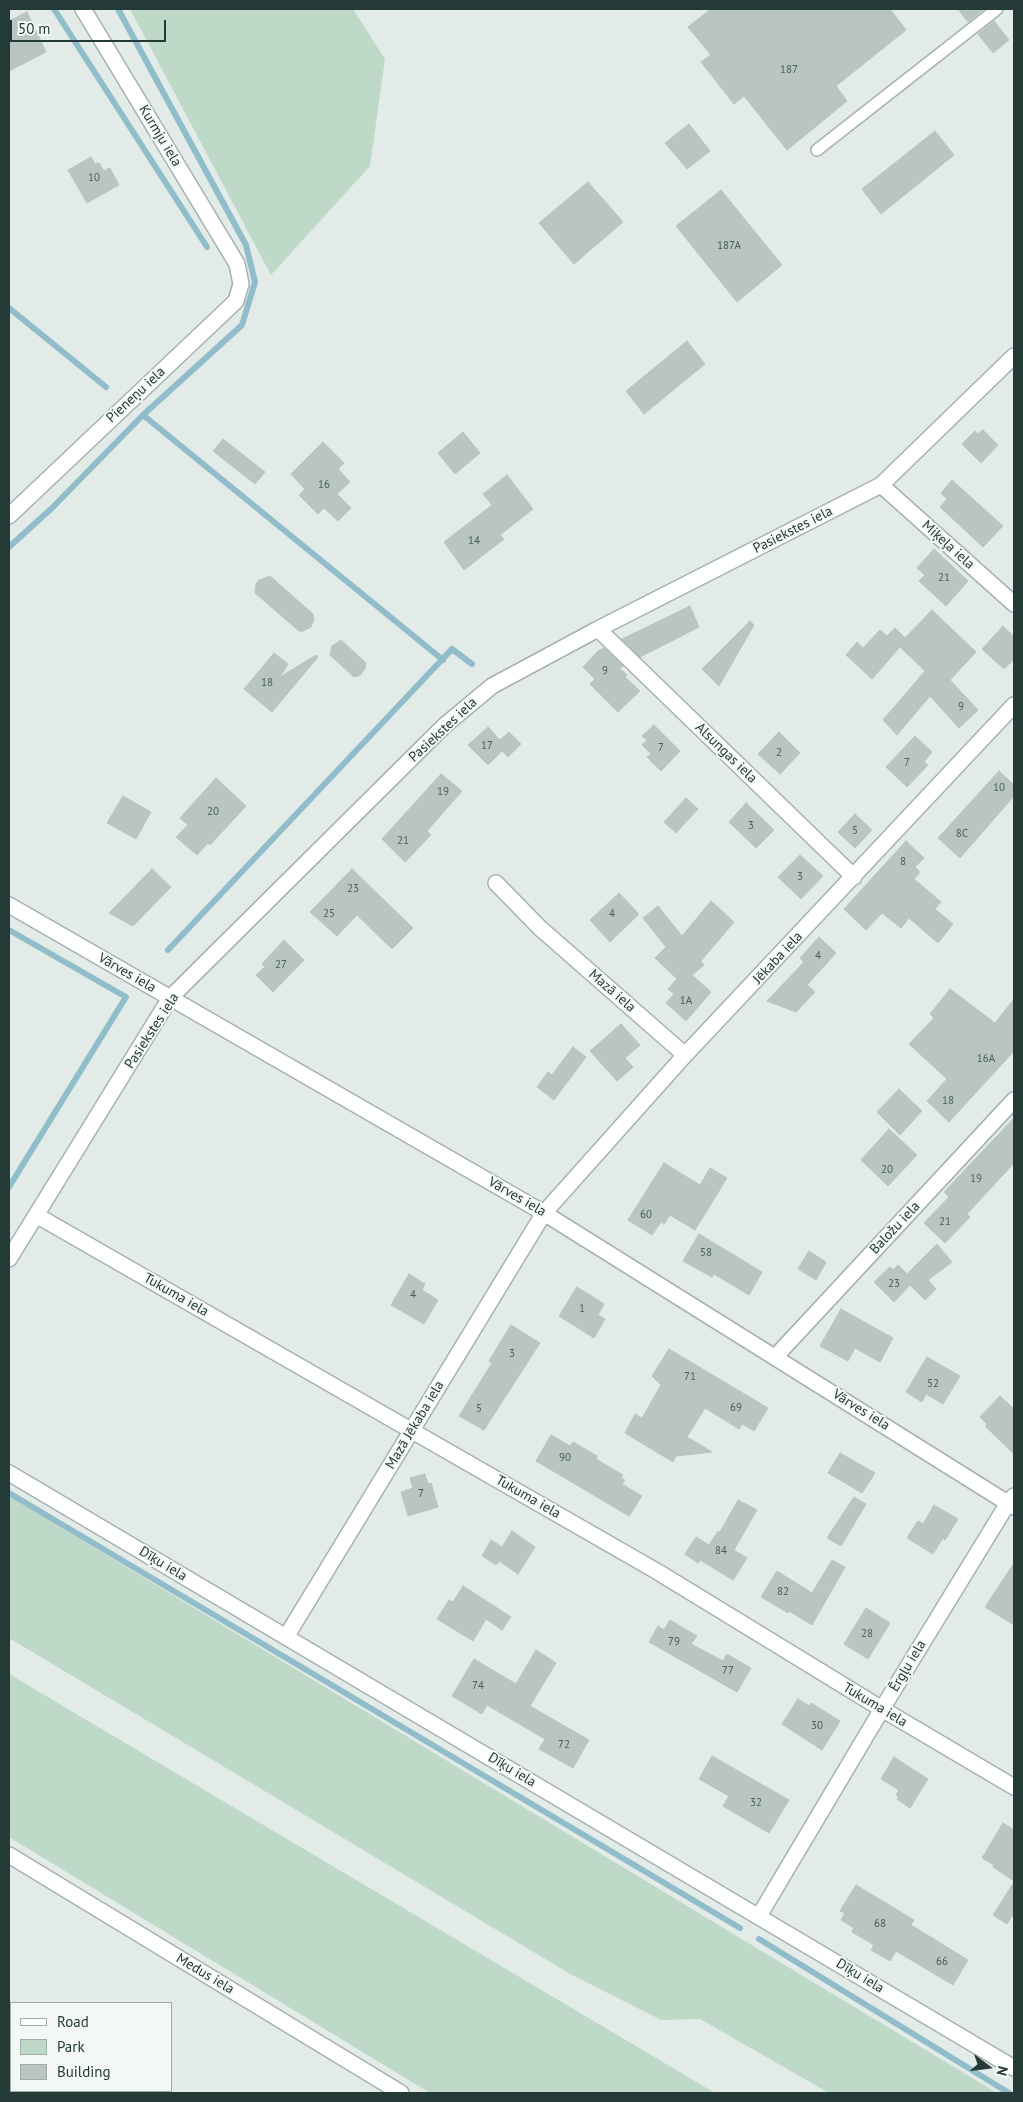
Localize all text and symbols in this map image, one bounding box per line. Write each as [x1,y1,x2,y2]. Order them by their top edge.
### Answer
scale bar [12,10,169,42]
text: 50 m [18,19,51,38]
house number: 187 [780,63,798,77]
street label: Kurmju iela [135,102,185,170]
house number: 10 [88,171,100,185]
house number: 187A [717,239,741,253]
street label: Pieneņu iela [103,364,169,426]
house number: 16 [318,478,330,492]
street label: Pasiekstes iela [750,503,836,557]
street label: Miķeļa iela [918,517,978,573]
house number: 14 [468,534,480,548]
house number: 21 [938,571,950,585]
house number: 9 [602,664,608,678]
house number: 18 [261,676,273,690]
street label: Pasiekstes iela [406,694,480,766]
house number: 9 [958,700,964,714]
street label: Alsungas iela [692,719,760,787]
house number: 17 [481,739,493,753]
house number: 7 [658,741,664,755]
house number: 2 [776,746,782,760]
house number: 7 [904,756,910,770]
house number: 10 [993,781,1005,795]
house number: 19 [437,785,449,799]
house number: 20 [207,805,219,819]
house number: 3 [748,819,754,833]
house number: 5 [852,824,858,838]
house number: 8C [956,827,968,841]
house number: 21 [397,834,409,848]
house number: 8 [900,855,906,869]
house number: 3 [797,870,803,884]
house number: 23 [347,882,359,896]
house number: 25 [323,907,335,921]
house number: 4 [609,907,615,921]
street label: Jēkaba iela [750,929,806,987]
house number: 4 [815,949,821,963]
street label: Vārves iela [95,950,159,996]
house number: 27 [275,958,287,972]
street label: Mazā iela [585,966,639,1016]
street label: Pasiekstes iela [121,990,183,1072]
house number: 1A [680,994,692,1008]
house number: 16A [977,1052,995,1066]
house number: 18 [942,1094,954,1108]
house number: 20 [881,1163,893,1177]
house number: 19 [970,1172,982,1186]
street label: Vārves iela [485,1174,549,1220]
street label: Baložu iela [866,1198,924,1258]
house number: 60 [640,1208,652,1222]
house number: 21 [939,1215,951,1229]
house number: 58 [700,1246,712,1260]
street label: Tukuma iela [141,1270,211,1320]
house number: 23 [888,1277,900,1291]
house number: 4 [410,1288,416,1302]
house number: 1 [579,1302,585,1316]
house number: 3 [509,1347,515,1361]
house number: 71 [684,1370,696,1384]
house number: 52 [927,1377,939,1391]
street label: Mazā Jēkaba iela [382,1378,448,1472]
street label: Vārves iela [829,1386,893,1434]
house number: 69 [730,1401,742,1415]
house number: 5 [476,1402,482,1416]
house number: 90 [559,1451,571,1465]
street label: Tukuma iela [493,1472,563,1522]
house number: 7 [418,1487,424,1501]
street label: Dīķu iela [136,1543,190,1585]
house number: 84 [715,1544,727,1558]
house number: 82 [777,1585,789,1599]
house number: 28 [861,1627,873,1641]
house number: 79 [668,1635,680,1649]
street label: Ērgļu iela [886,1637,930,1695]
house number: 77 [722,1664,734,1678]
house number: 74 [472,1679,484,1693]
street label: Tukuma iela [840,1679,910,1731]
house number: 30 [811,1719,823,1733]
house number: 72 [558,1738,570,1752]
street label: Dīķu iela [485,1749,539,1791]
house number: 32 [750,1796,762,1810]
house number: 68 [874,1917,886,1931]
street label: Medus iela [173,1950,237,1998]
street label: Dīķu iela [833,1955,887,1997]
house number: 66 [936,1955,948,1969]
legend [10,2002,172,2092]
text: Road [57,2012,89,2031]
text: Park [57,2037,85,2056]
north arrow [963,2042,1013,2092]
text: Building [57,2062,111,2081]
text: N [993,2064,1012,2078]

